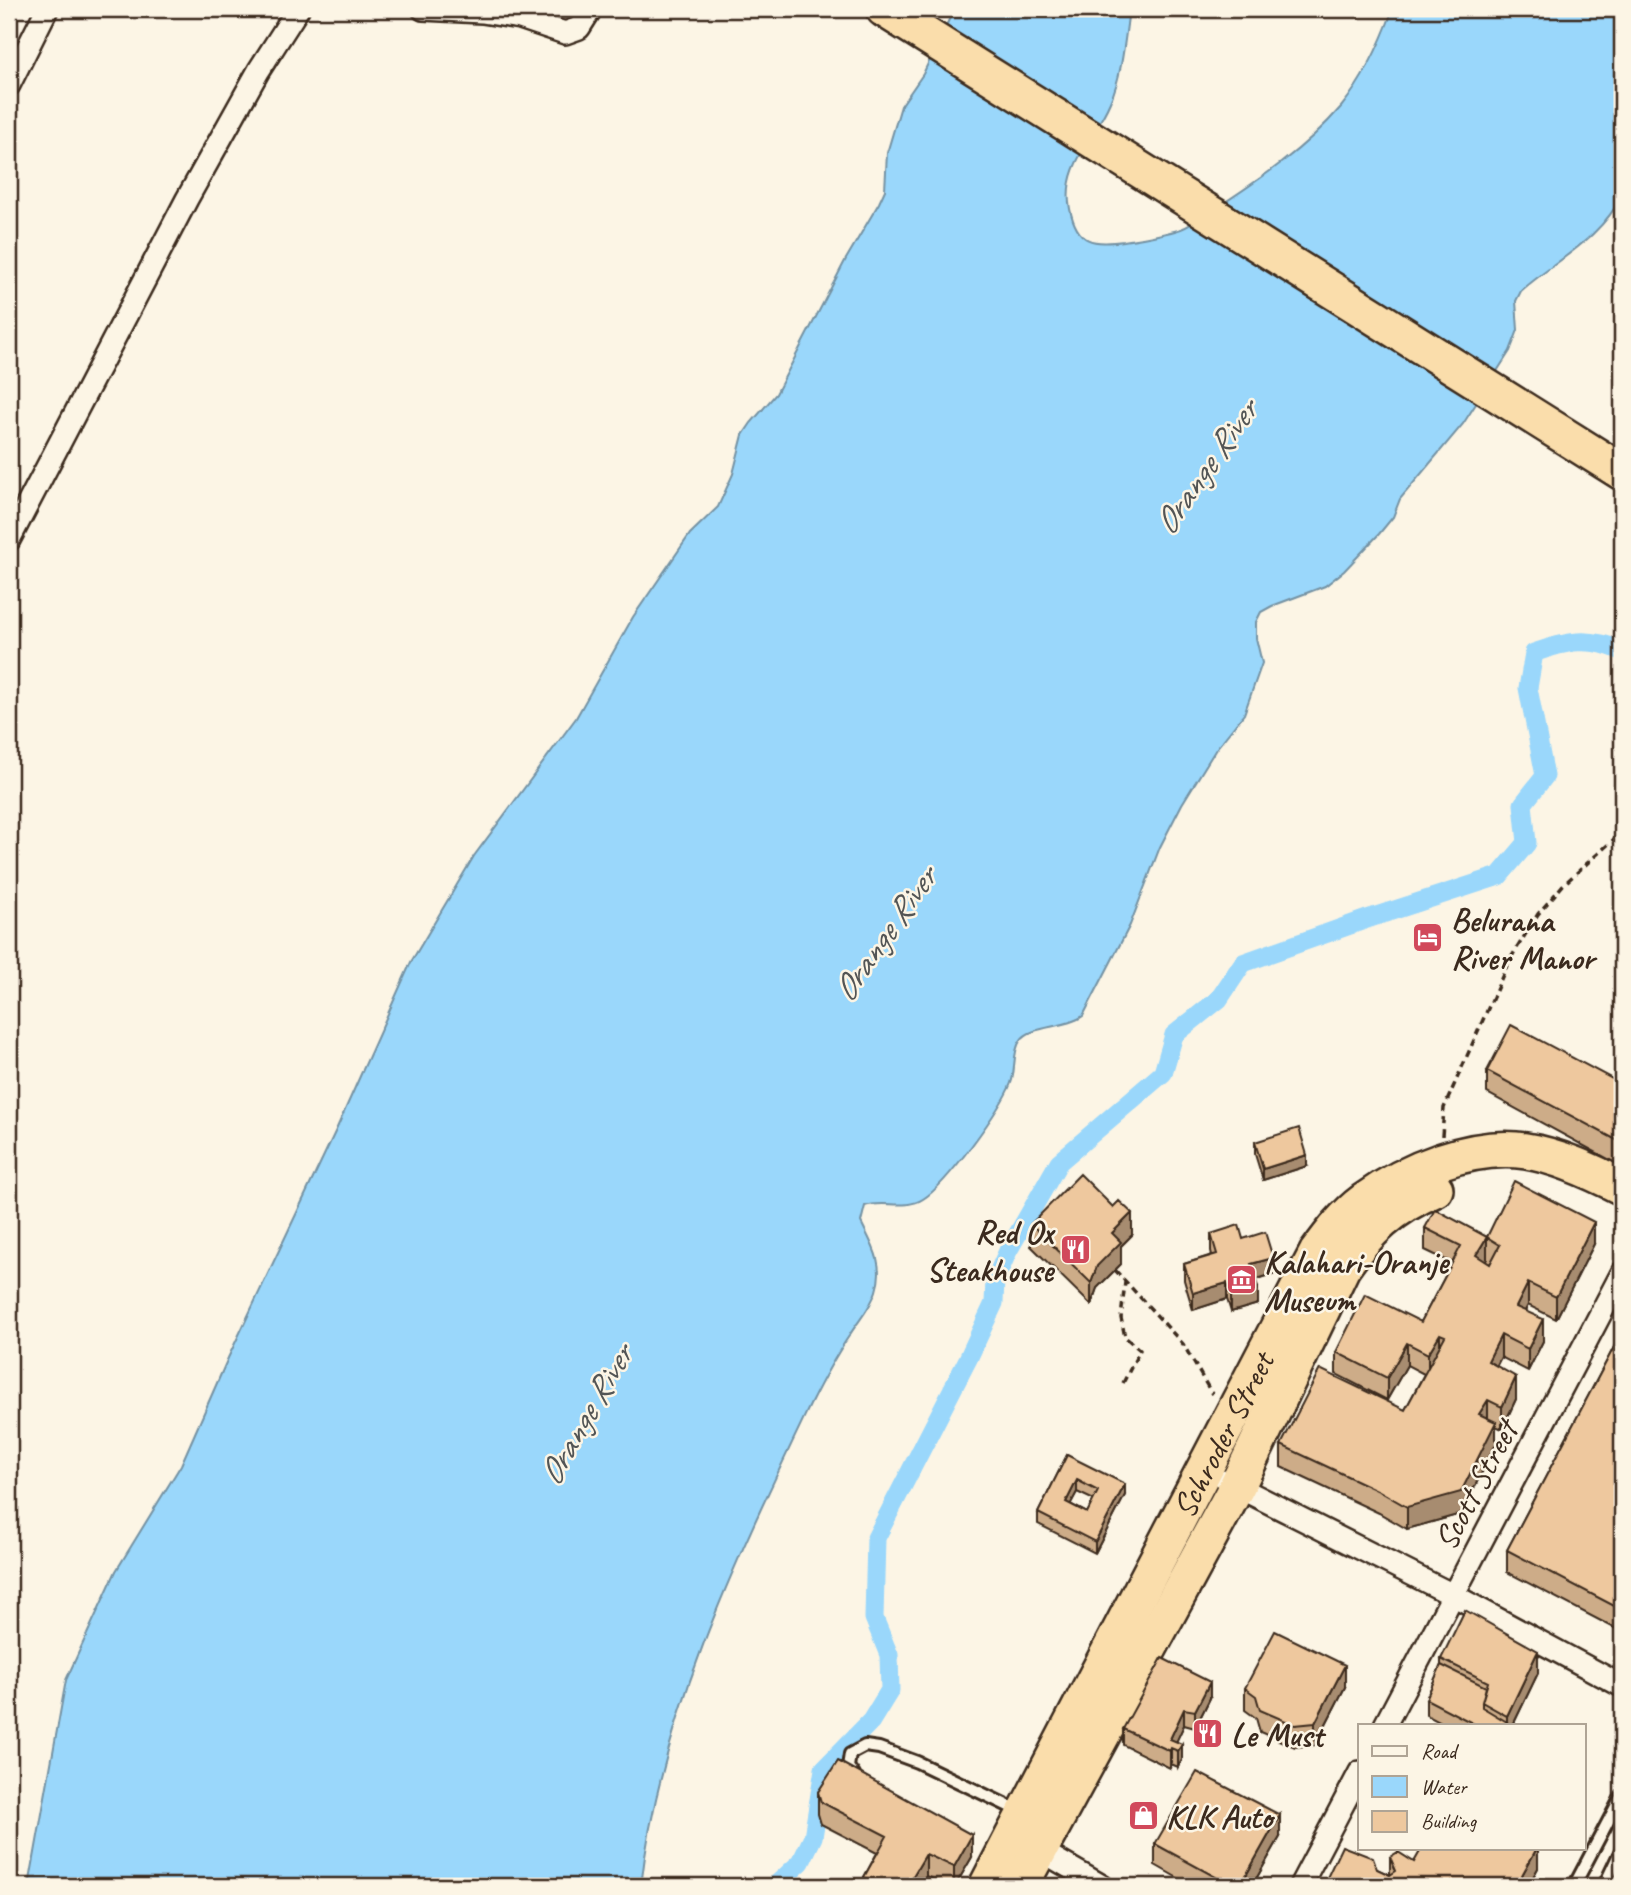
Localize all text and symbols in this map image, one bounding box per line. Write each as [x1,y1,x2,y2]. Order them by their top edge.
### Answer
water label: Orange River [1143,387,1271,543]
water label: Orange River [822,854,950,1010]
place label: Belurana River Manor [1451,899,1599,979]
hotel icon: Belurana River Manor [1411,921,1445,955]
place label: Red Ox Steakhouse [926,1211,1056,1291]
restaurant icon: Red Ox Steakhouse [1059,1233,1093,1267]
place label: Kalahari-Oranje Museum [1264,1241,1451,1321]
museum icon: Kalahari-Oranje Museum [1224,1263,1258,1297]
water label: Orange River [527,1333,646,1493]
street label: Schroder Street [1163,1343,1285,1525]
street label: Scott Street [1425,1410,1529,1557]
place label: Le Must [1231,1714,1327,1756]
restaurant icon: Le Must [1191,1717,1225,1751]
legend [1358,1724,1586,1850]
text: Road [1421,1738,1460,1764]
text: Water [1421,1774,1468,1800]
place label: KLK Auto [1166,1796,1275,1838]
shop icon: KLK Auto [1126,1799,1160,1833]
text: Building [1421,1808,1478,1834]

